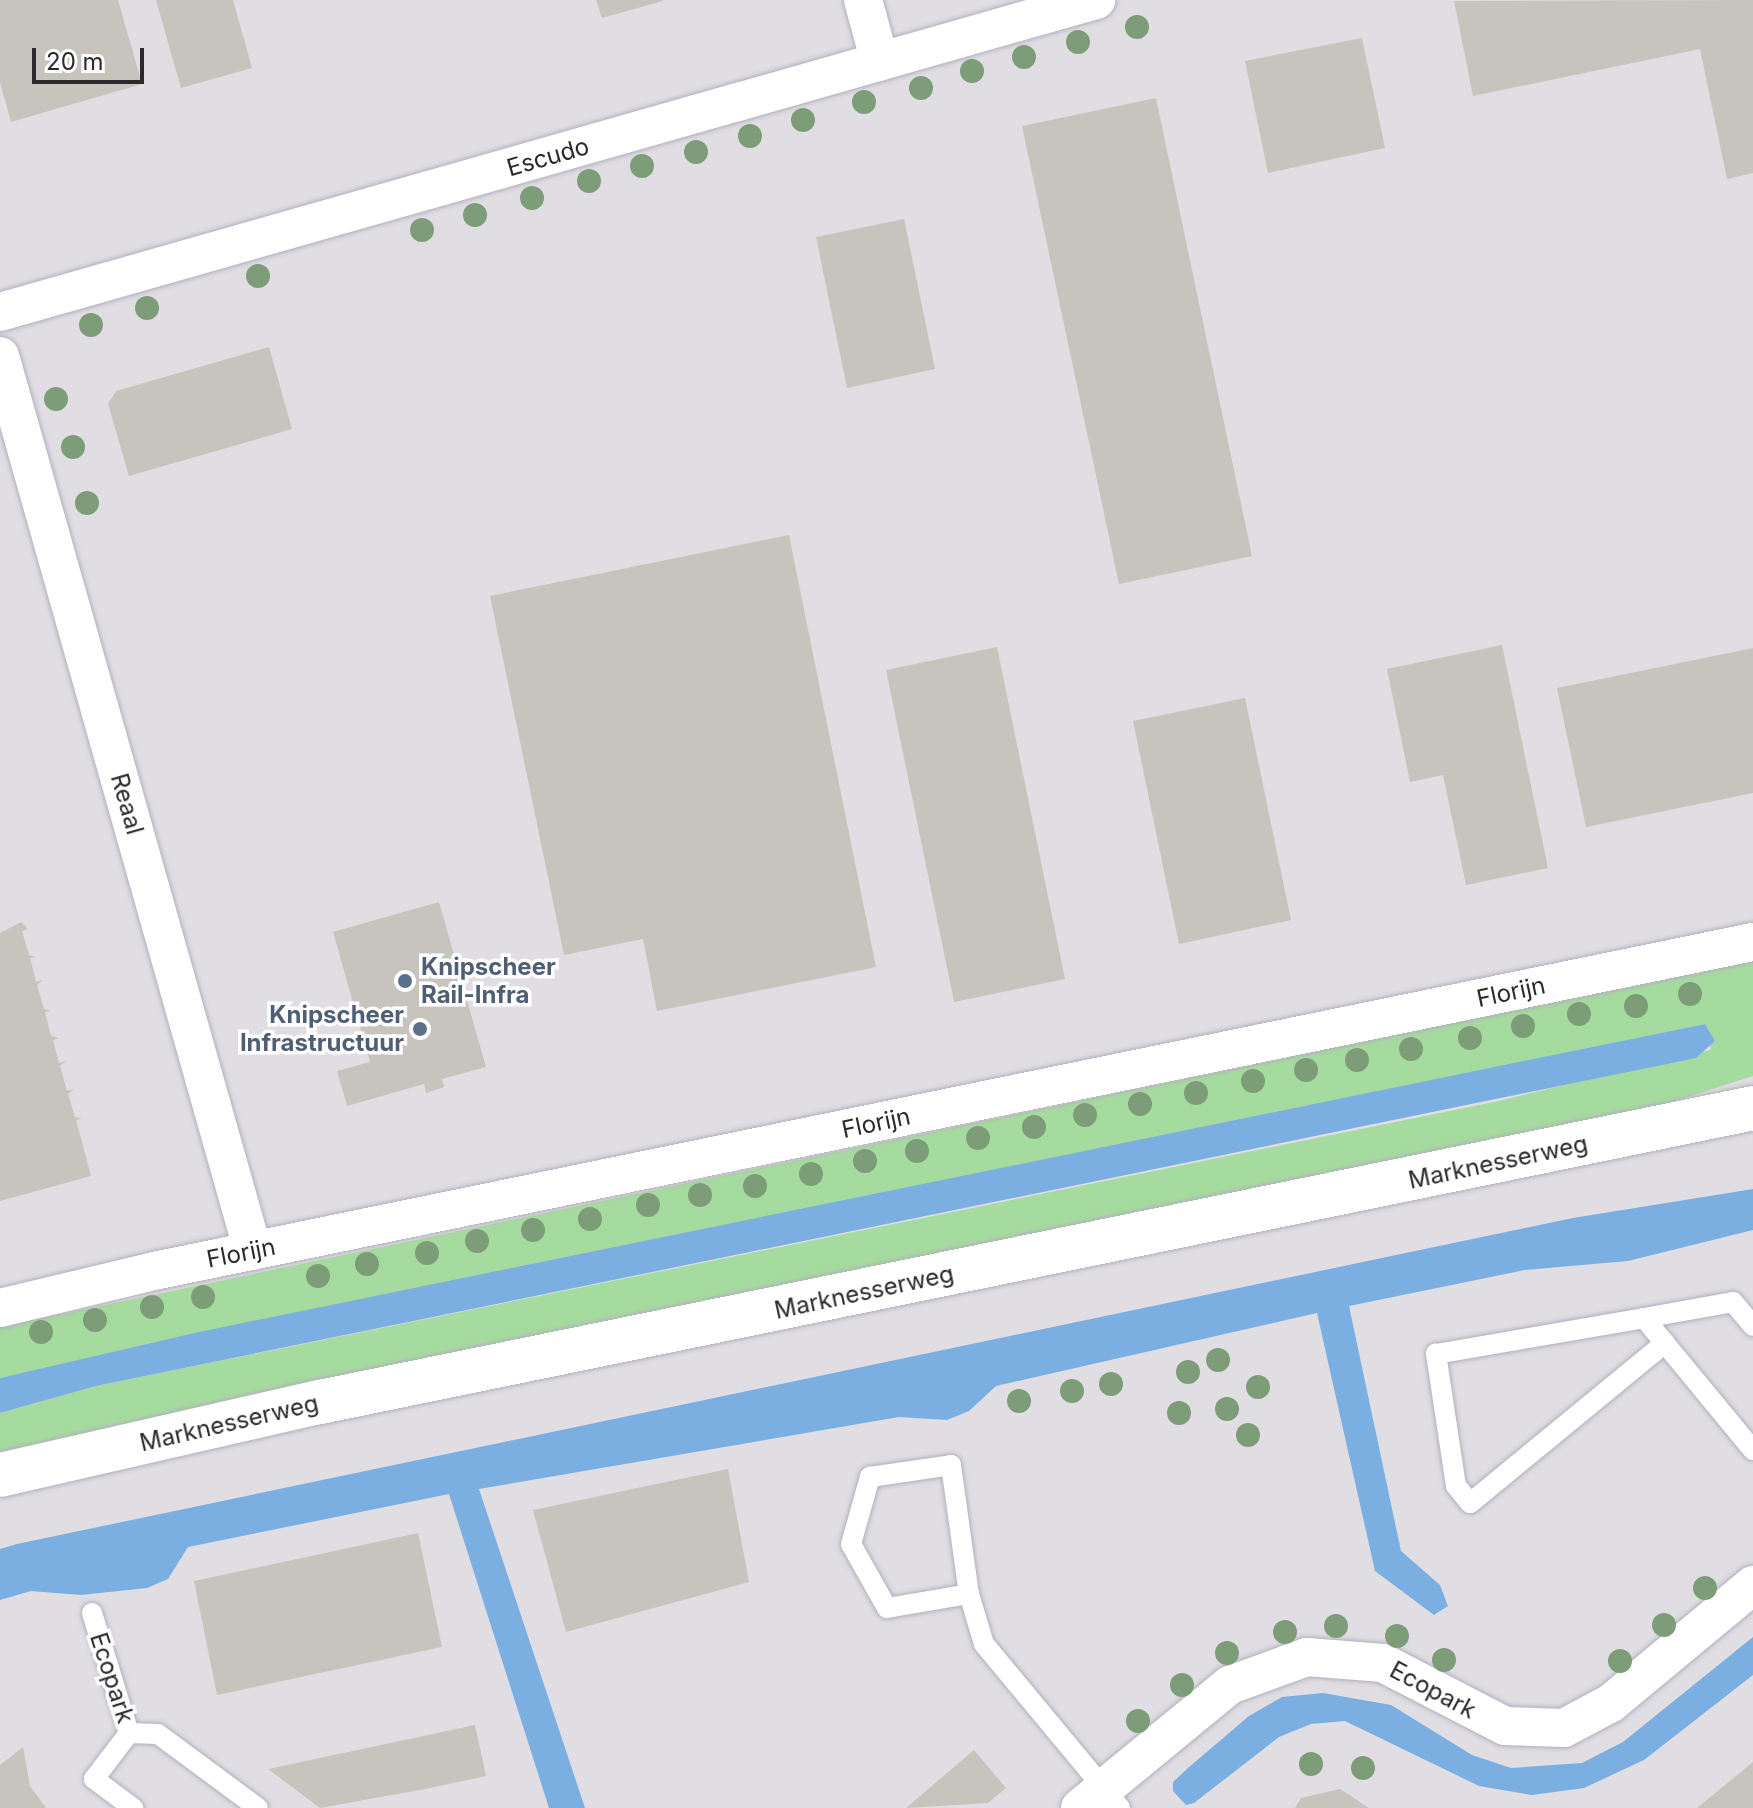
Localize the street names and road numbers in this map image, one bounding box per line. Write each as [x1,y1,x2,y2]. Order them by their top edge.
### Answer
street label: Escudo [504,132,592,182]
street label: Reaal [105,770,149,838]
street label: Florijn [1474,971,1548,1013]
street label: Florijn [839,1102,913,1144]
street label: Marknesserweg [1406,1129,1590,1195]
street label: Florijn [204,1232,278,1274]
street label: Marknesserweg [772,1259,956,1325]
street label: Marknesserweg [137,1388,321,1458]
street label: Ecopark [84,1629,140,1727]
street label: Ecopark [1385,1655,1481,1725]

